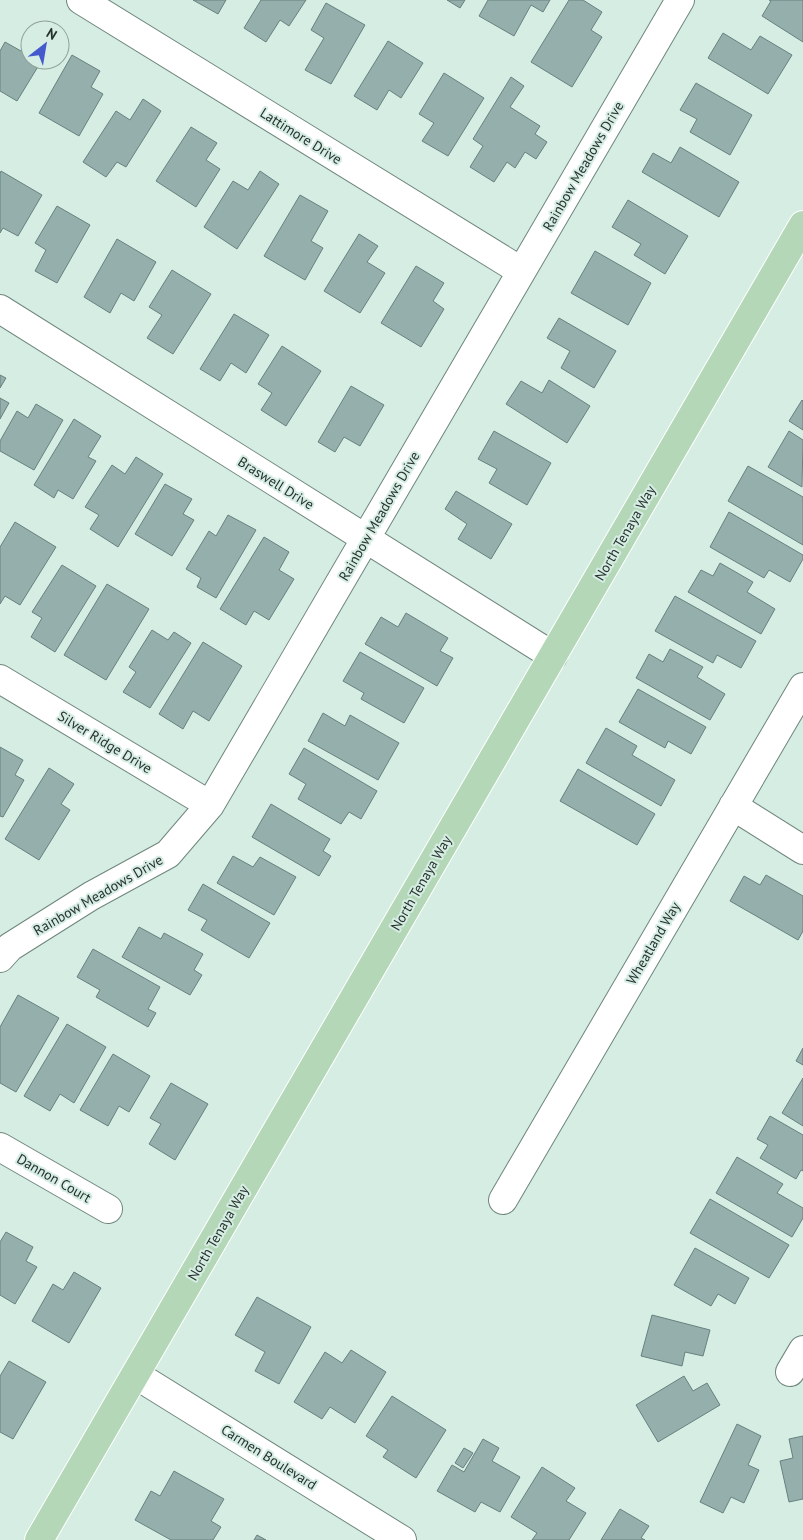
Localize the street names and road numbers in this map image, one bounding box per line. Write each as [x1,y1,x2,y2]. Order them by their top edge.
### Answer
street label: Rainbow Meadows Drive [539,98,627,234]
street label: Lattimore Drive [257,104,345,168]
street label: Rainbow Meadows Drive [335,448,423,584]
street label: Braswell Drive [235,452,317,514]
street label: North Tenaya Way [590,482,660,584]
street label: Silver Ridge Drive [55,707,155,777]
street label: North Tenaya Way [386,832,456,934]
street label: Rainbow Meadows Drive [30,851,166,939]
street label: Wheatland Way [622,898,684,987]
street label: Dannon Court [14,1150,95,1207]
street label: North Tenaya Way [183,1182,253,1284]
street label: Carmen Boulevard [218,1420,320,1494]

